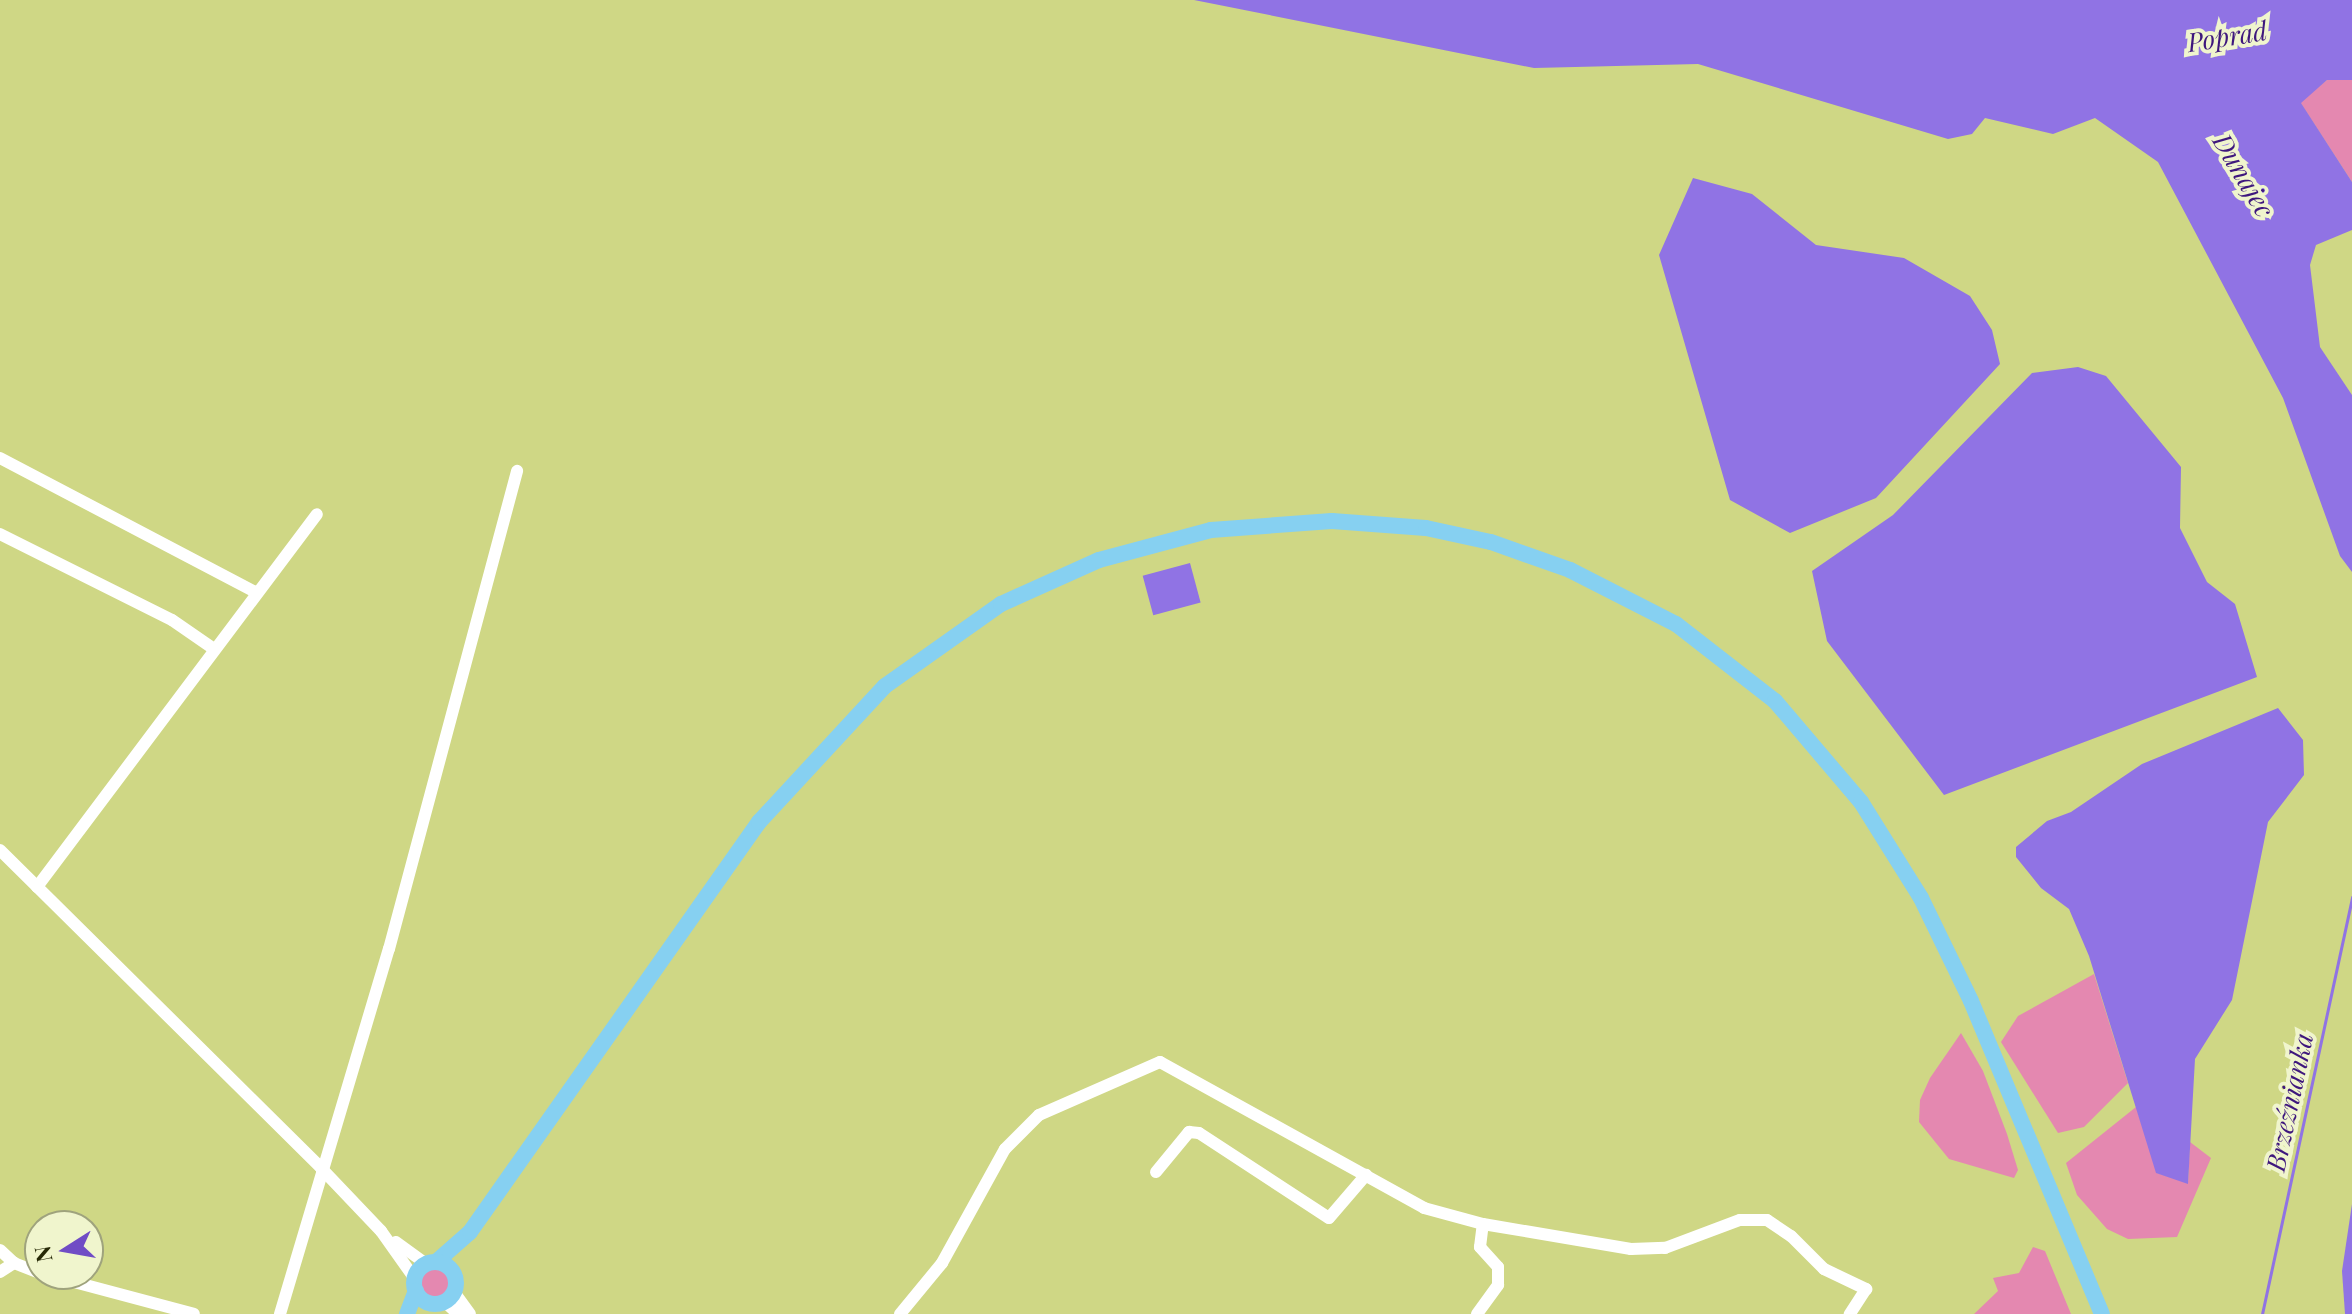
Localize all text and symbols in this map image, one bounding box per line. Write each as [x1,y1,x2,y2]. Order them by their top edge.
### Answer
water label: Poprad [2185,14,2269,58]
water label: Dunajec [2207,128,2281,222]
water label: Brzeźnianka [2259,1030,2319,1174]
north arrow [24,1210,104,1290]
text: N [26,1244,59,1265]

